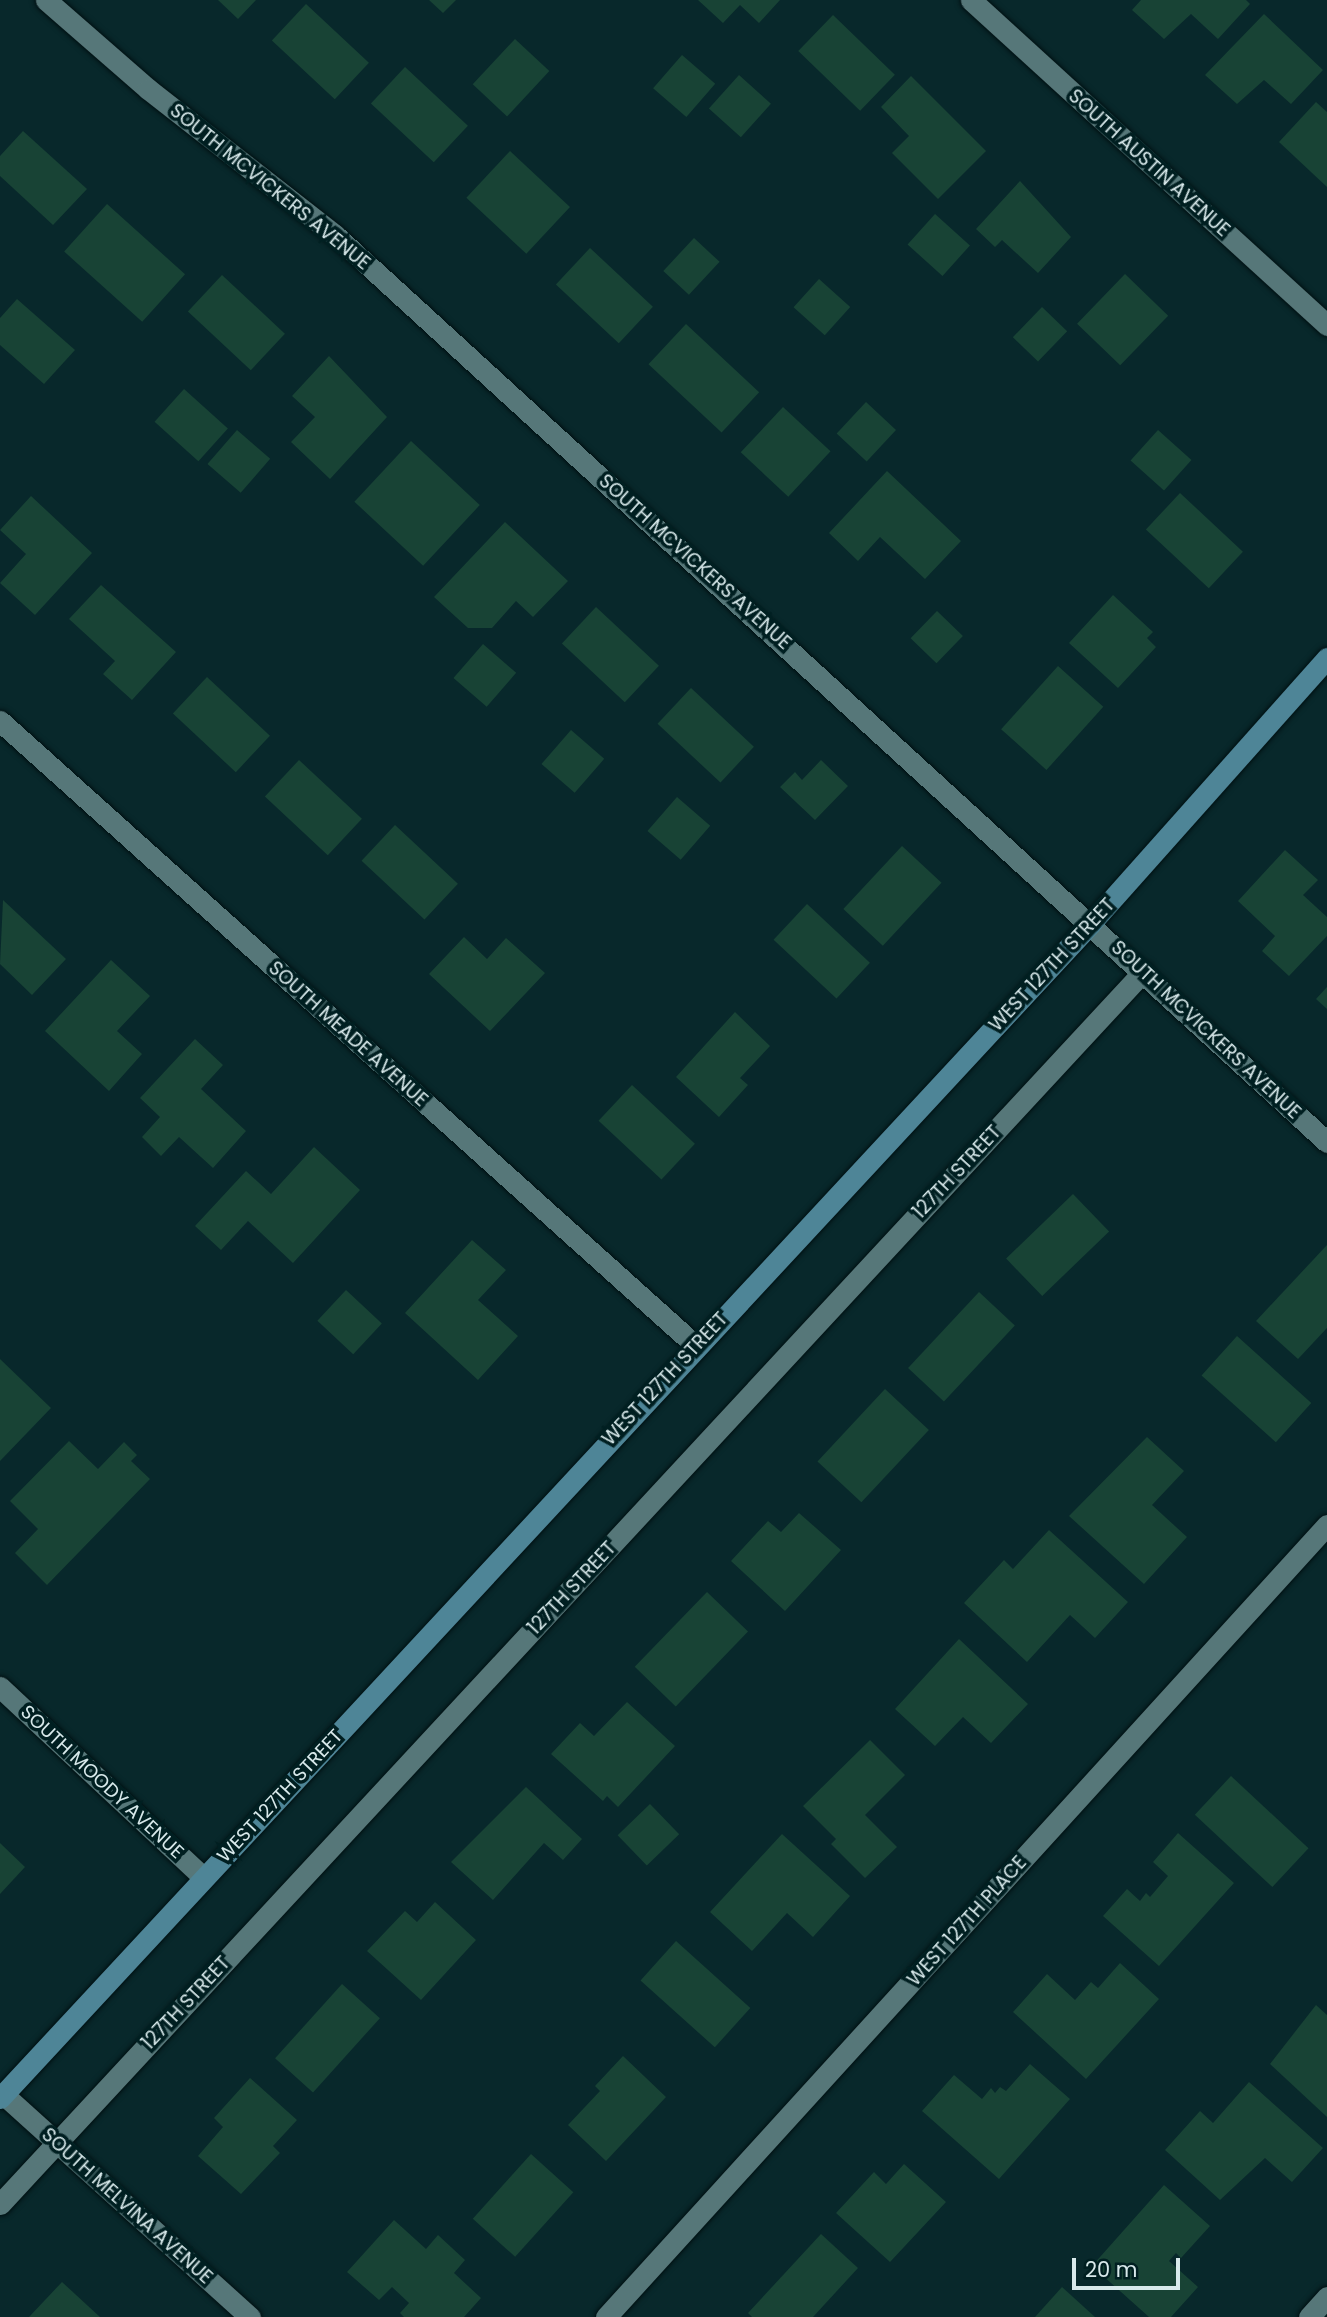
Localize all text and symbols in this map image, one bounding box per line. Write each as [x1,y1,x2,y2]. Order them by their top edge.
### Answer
street label: SOUTH AUSTIN AVENUE [1064,85,1234,241]
street label: SOUTH MCVICKERS AVENUE [165,99,375,275]
street label: SOUTH MCVICKERS AVENUE [594,470,796,654]
street label: WEST 127TH STREET [985,894,1119,1036]
street label: SOUTH MCVICKERS AVENUE [1106,936,1306,1124]
street label: SOUTH MEADE AVENUE [264,957,432,1111]
street label: 127TH STREET [908,1121,1006,1223]
street label: WEST 127TH STREET [598,1308,732,1450]
street label: 127TH STREET [523,1537,621,1639]
street label: SOUTH MOODY AVENUE [16,1700,188,1864]
street label: WEST 127TH STREET [213,1725,347,1867]
street label: WEST 127TH PLACE [903,1851,1031,1991]
street label: 127TH STREET [137,1952,235,2054]
street label: SOUTH MELVINA AVENUE [37,2123,217,2289]
scale bar [1075,2244,1184,2288]
text: 20 m [1085,2255,1138,2284]

